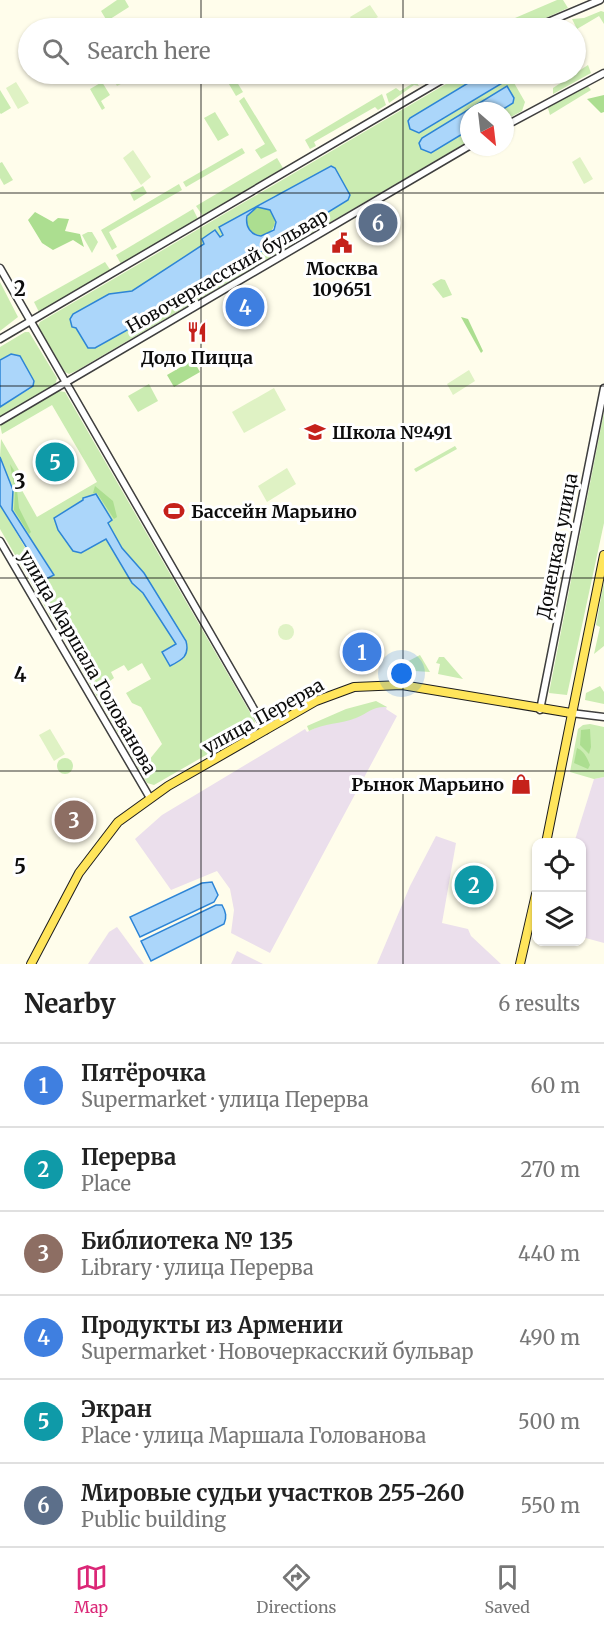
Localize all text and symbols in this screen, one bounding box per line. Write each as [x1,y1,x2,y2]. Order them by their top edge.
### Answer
search box [18,18,586,84]
icon: search [39,35,72,68]
text: Search here [87,37,210,65]
north arrow [460,102,514,156]
pin: 6 [358,200,398,246]
street label: Новочеркасский бульвар [122,204,332,338]
public building icon: Москва 109651 [330,231,354,255]
place label: Москва 109651 [306,257,378,301]
text: 2 [14,276,26,301]
pin: 4 [226,284,264,330]
restaurant icon: Додо Пицца [185,320,209,344]
place label: Додо Пицца [141,346,253,369]
school or university icon: Школа №491 [303,420,327,444]
place label: Школа №491 [332,421,452,444]
pin: 5 [36,440,74,484]
text: 3 [14,469,26,494]
street label: Донецкая улица [532,471,582,621]
sports icon: Бассейн Марьино [162,499,186,523]
place label: Бассейн Марьино [191,500,357,523]
street label: улица Маршала Голованова [14,546,162,779]
pin: 1 [342,630,382,674]
your location [387,659,416,688]
text: 4 [14,662,27,687]
street label: улица Перерва [198,673,328,759]
shop icon: Рынок Марьино [509,772,533,796]
place label: Рынок Марьино [351,773,504,796]
pin: 3 [54,798,94,842]
map controls [532,838,586,946]
button: locate [532,838,586,892]
text: 5 [14,854,26,879]
pin: 2 [454,862,494,908]
button: layers [532,892,586,946]
text: Nearby [24,987,116,1020]
text: 6 results [498,991,580,1016]
text: Пятёрочка [81,1059,206,1087]
text: 1 [39,1073,48,1098]
text: 60 m [530,1073,580,1098]
text: Supermarket · улица Перерва [81,1087,369,1112]
text: Перерва [81,1143,176,1171]
text: 2 [38,1157,49,1182]
text: 270 m [520,1157,580,1182]
text: Place [81,1171,131,1196]
text: Библиотека № 135 [81,1227,293,1255]
text: 3 [38,1241,49,1266]
text: 440 m [518,1241,580,1266]
text: Library · улица Перерва [81,1255,314,1280]
text: Продукты из Армении [81,1311,343,1339]
text: 4 [37,1325,50,1350]
text: 490 m [519,1325,580,1350]
text: Supermarket · Новочеркасский бульвар [81,1339,473,1364]
text: Экран [81,1395,152,1423]
text: 5 [38,1409,49,1434]
text: 500 m [518,1409,580,1434]
text: Place · улица Маршала Голованова [81,1423,426,1448]
text: Мировые судьи участков 255-260 [81,1479,465,1507]
text: 6 [37,1493,50,1518]
text: 550 m [521,1493,580,1518]
text: Public building [81,1507,226,1532]
tab: Map [74,1561,108,1617]
tab: Directions [256,1561,336,1617]
tab: Saved [485,1561,530,1617]

